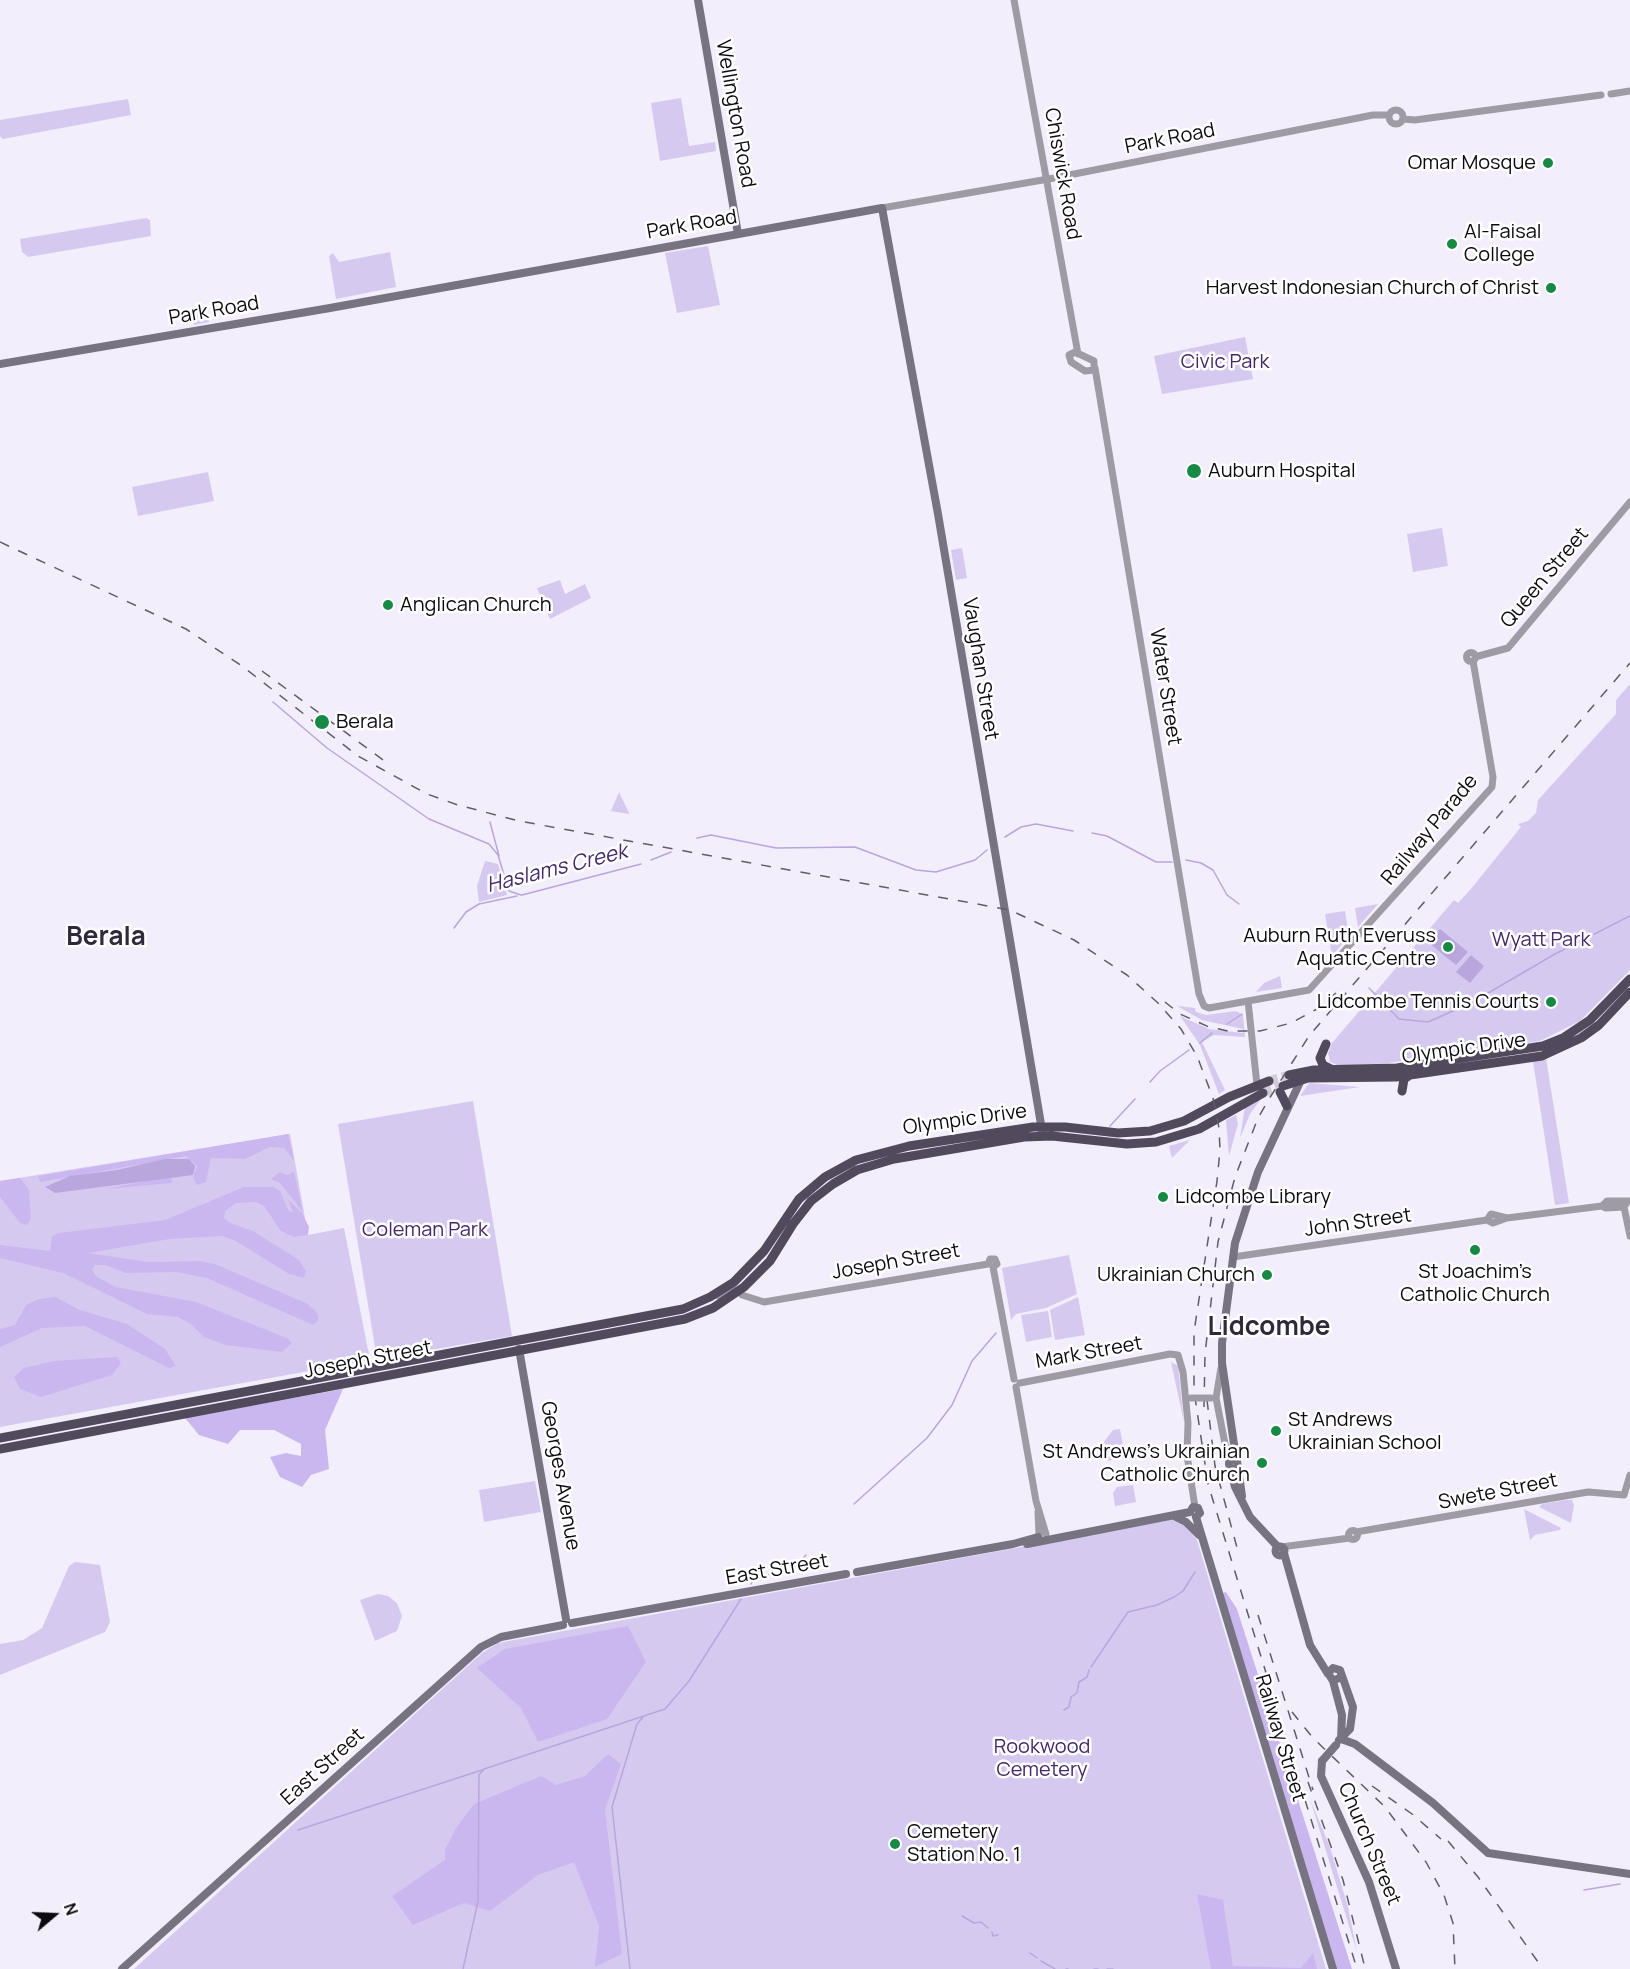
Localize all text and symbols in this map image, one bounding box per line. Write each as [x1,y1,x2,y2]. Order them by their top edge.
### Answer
street label: Wellington Road [710,38,760,190]
street label: Chiswick Road [1039,106,1085,242]
street label: Park Road [1123,119,1217,159]
place label: Omar Mosque [1408,151,1536,175]
marker: Omar Mosque [1541,156,1555,170]
street label: Park Road [645,205,739,245]
place label: Al-Faisal College [1464,220,1541,267]
marker: Al-Faisal College [1445,237,1459,251]
place label: Harvest Indonesian Church of Christ [1206,276,1539,300]
marker: Harvest Indonesian Church of Christ [1544,281,1558,295]
street label: Park Road [167,291,261,331]
park label: Civic Park [1181,350,1269,374]
place label: Auburn Hospital [1208,459,1356,483]
marker: Auburn Hospital [1185,462,1203,480]
street label: Queen Street [1496,523,1594,633]
place label: Anglican Church [400,593,552,617]
street label: Vaughan Street [957,596,1003,742]
marker: Anglican Church [381,598,395,612]
street label: Water Street [1144,627,1186,747]
place label: Berala [336,710,394,734]
marker: Berala [313,713,331,731]
street label: Railway Parade [1377,770,1483,890]
water label: Haslams Creek [484,839,630,899]
district label: Berala [66,922,146,954]
place label: Auburn Ruth Everuss Aquatic Centre [1243,924,1436,971]
park label: Wyatt Park [1492,928,1590,952]
marker: Auburn Ruth Everuss Aquatic Centre [1441,940,1455,954]
place label: Lidcombe Tennis Courts [1317,990,1539,1014]
marker: Lidcombe Tennis Courts [1544,995,1558,1009]
street label: Olympic Drive [1400,1028,1528,1070]
street label: Olympic Drive [901,1099,1029,1141]
place label: Lidcombe Library [1175,1185,1331,1209]
marker: Lidcombe Library [1156,1190,1170,1204]
street label: John Street [1303,1204,1413,1242]
park label: Coleman Park [362,1218,488,1242]
street label: Joseph Street [830,1239,962,1285]
marker: St Joachim’s Catholic Church [1468,1243,1482,1257]
place label: St Joachim’s Catholic Church [1400,1260,1550,1307]
place label: Ukrainian Church [1097,1263,1255,1287]
marker: Ukrainian Church [1260,1268,1274,1282]
district label: Lidcombe [1208,1312,1330,1344]
street label: Mark Street [1034,1332,1144,1374]
street label: Joseph Street [302,1336,434,1384]
street label: Georges Avenue [535,1400,585,1552]
place label: St Andrews Ukrainian School [1288,1408,1442,1455]
marker: St Andrews Ukrainian School [1269,1424,1283,1438]
place label: St Andrews’s Ukrainian Catholic Church [1043,1440,1250,1487]
marker: St Andrews’s Ukrainian Catholic Church [1255,1456,1269,1470]
street label: Swete Street [1436,1469,1560,1515]
street label: East Street [724,1549,830,1591]
street label: Railway Street [1249,1672,1311,1804]
street label: East Street [276,1723,370,1811]
park label: Rookwood Cemetery [994,1735,1090,1782]
street label: Church Street [1332,1779,1406,1909]
place label: Cemetery Station No. 1 [907,1820,1021,1867]
marker: Cemetery Station No. 1 [888,1837,902,1851]
north arrow [24,1885,84,1945]
text: N [59,1900,83,1918]

